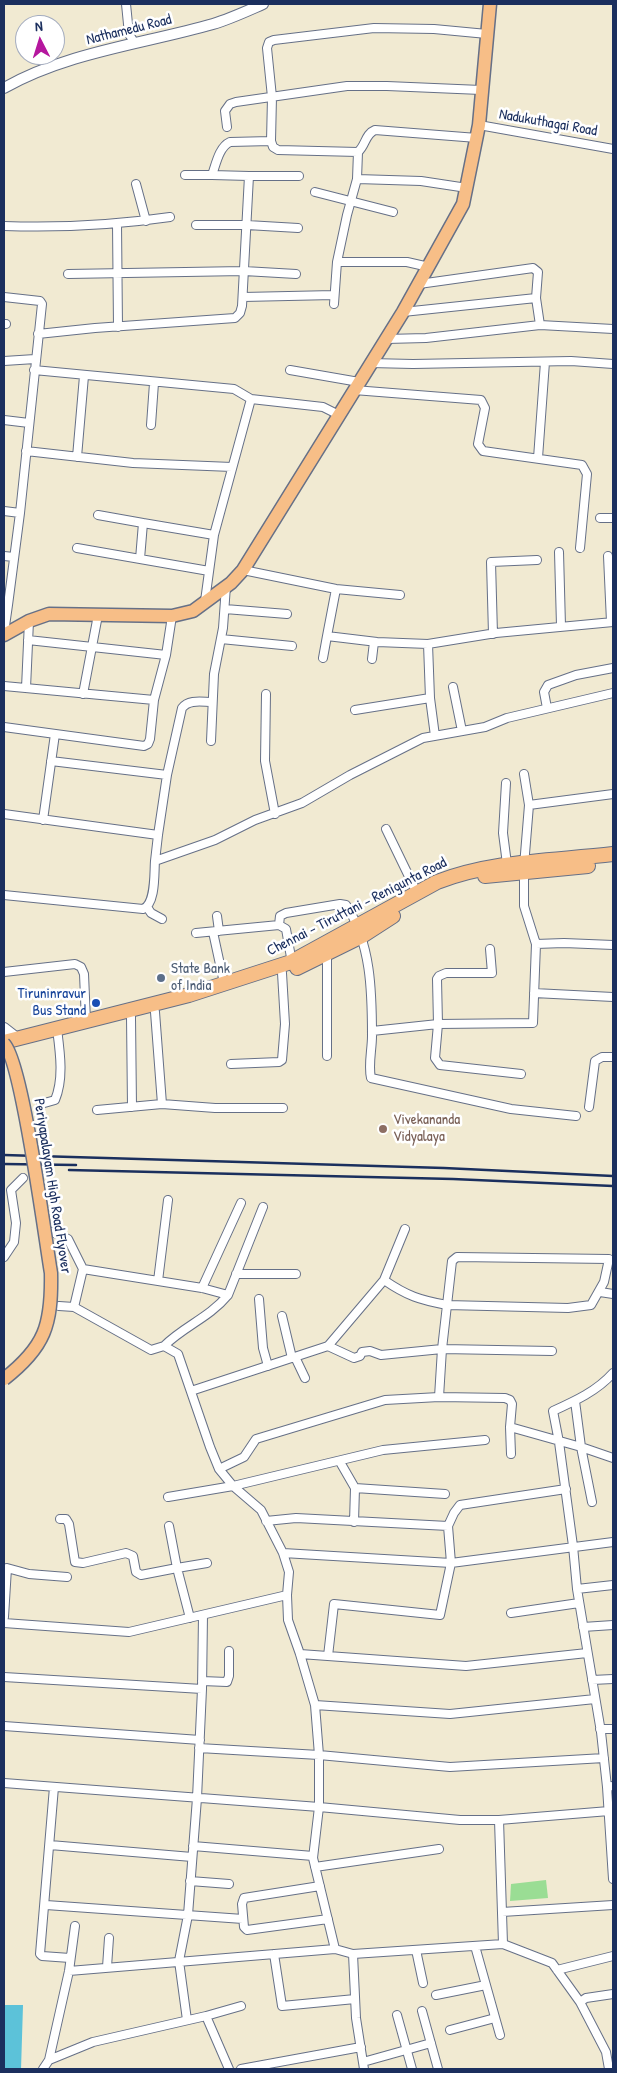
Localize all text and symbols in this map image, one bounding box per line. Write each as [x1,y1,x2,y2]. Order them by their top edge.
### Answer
street label: Nathamedu Road [84,11,174,49]
north arrow [15,15,65,65]
text: N [34,16,43,35]
street label: Nadukuthagai Road [498,106,598,140]
street label: Chennai - Tiruttani - Renigunta Road [264,854,450,960]
place label: State Bank of India [171,960,230,995]
marker: State Bank of India [155,972,167,984]
place label: Tiruninravur Bus Stand [17,985,86,1020]
marker: Tiruninravur Bus Stand [90,997,102,1009]
street label: Periyapalayam High Road Flyover [29,1097,75,1275]
place label: Vivekananda Vidyalaya [393,1111,460,1146]
marker: Vivekananda Vidyalaya [377,1123,389,1135]

